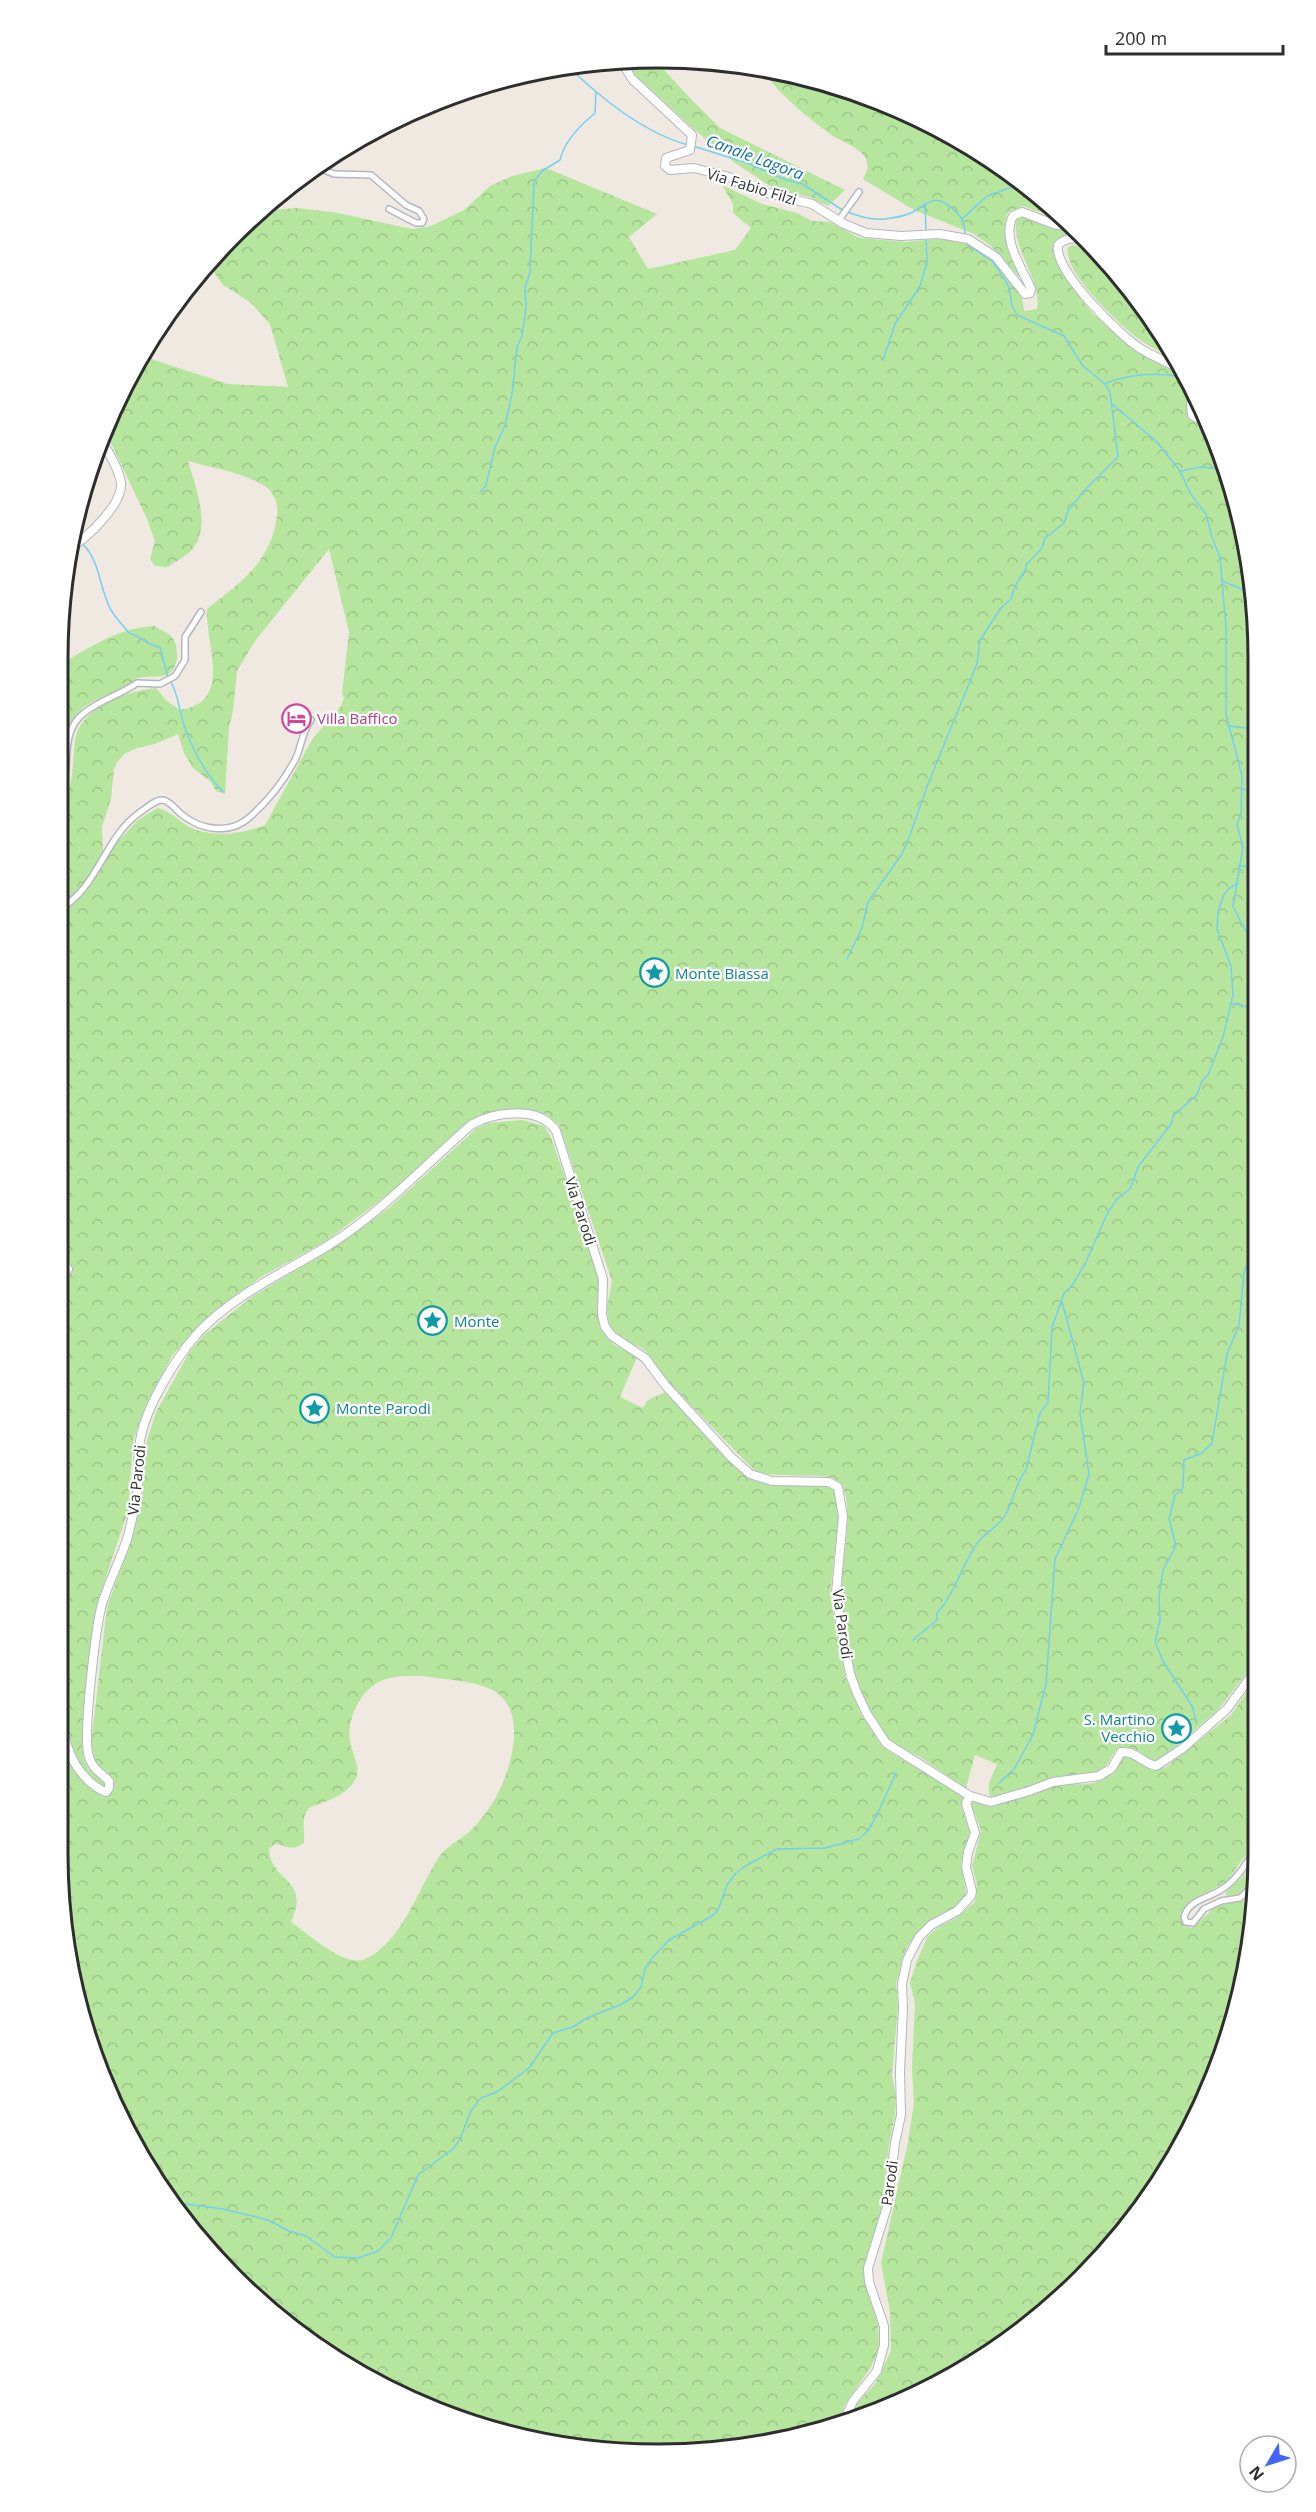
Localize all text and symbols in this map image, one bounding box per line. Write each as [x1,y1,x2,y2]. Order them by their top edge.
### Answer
scale bar [1106,18,1283,56]
text: 200 m [1115,26,1167,50]
water label: Canale Lagora [703,129,807,185]
street label: Via Fabio Filzi [705,163,799,209]
hotel icon: Villa Baffico [280,702,312,734]
place label: Villa Baffico [317,708,398,728]
place icon: Monte Biassa [638,957,670,989]
place label: Monte Biassa [675,963,769,983]
street label: Via Parodi [561,1174,601,1248]
place icon: Monte [417,1305,449,1337]
place label: Monte [454,1311,499,1331]
place icon: Monte Parodi [299,1392,331,1424]
place label: Monte Parodi [336,1398,431,1418]
street label: Via Parodi [122,1444,150,1516]
street label: Via Parodi [828,1588,858,1660]
place label: S. Martino Vecchio [1084,1709,1155,1746]
place icon: S. Martino Vecchio [1160,1712,1192,1744]
street label: Parodi [876,2159,902,2207]
north arrow [1238,2434,1298,2494]
text: N [1244,2461,1269,2485]

